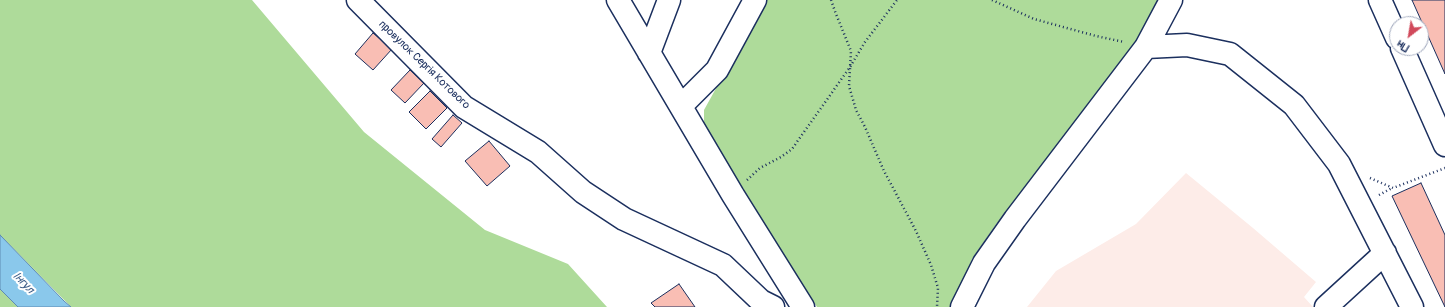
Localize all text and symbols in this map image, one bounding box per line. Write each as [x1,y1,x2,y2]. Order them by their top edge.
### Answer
north arrow [1389,16,1429,56]
street label: провулок Сергія Котового [376,18,472,112]
text: Пн [1395,37,1412,55]
water label: Інгул [9,269,37,297]

